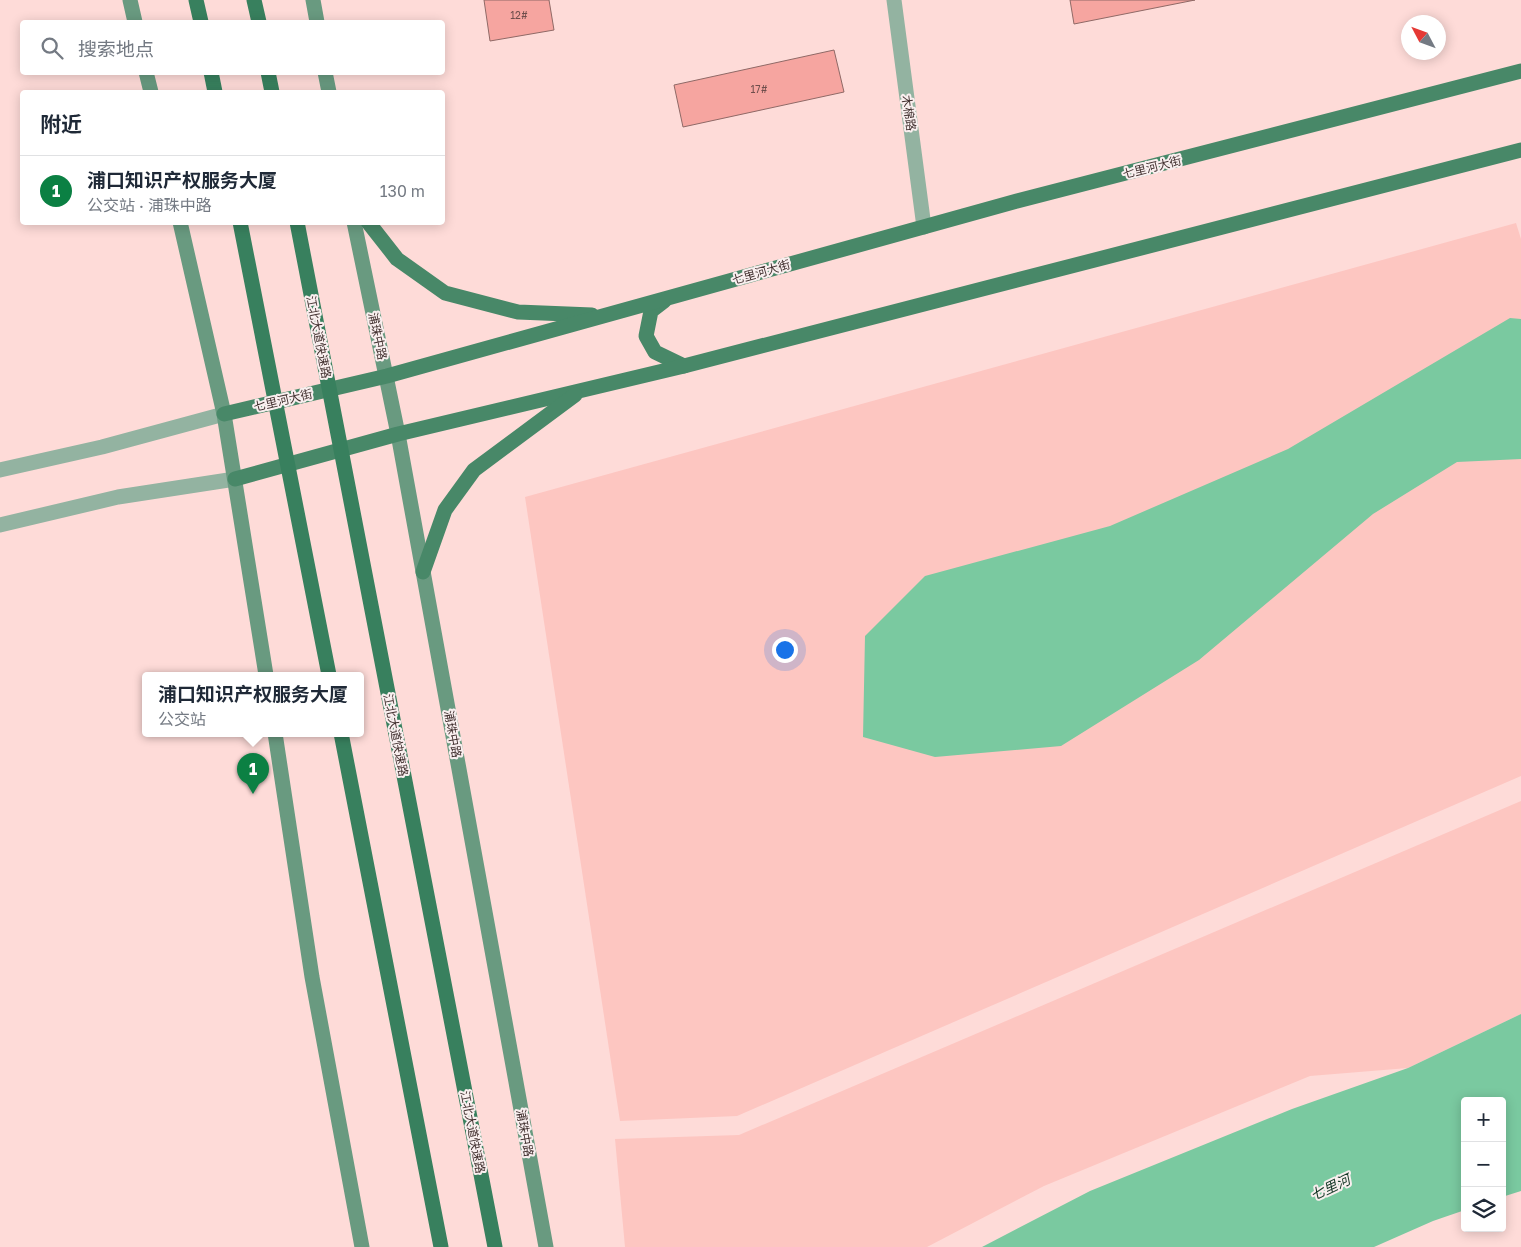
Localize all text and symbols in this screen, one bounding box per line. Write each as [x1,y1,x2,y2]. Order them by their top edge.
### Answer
house number: 12# [510,9,528,21]
north arrow [1401,15,1446,60]
search box [20,20,445,75]
icon: search [38,34,66,62]
text: 搜索地点 [78,37,154,60]
house number: 17# [751,83,768,95]
street label: 木棉路 [899,94,919,132]
text: 附近 [40,111,82,137]
street label: 七里河大街 [1121,152,1183,182]
text: 浦口知识产权服务大厦 [87,168,277,191]
text: 1 [52,181,60,201]
text: 130 m [380,181,425,201]
text: 公交站 · 浦珠中路 [87,195,212,215]
street label: 七里河大街 [730,257,792,287]
street label: 江北大道快速路 [304,294,334,380]
street label: 浦珠中路 [366,311,390,361]
street label: 七里河大街 [252,386,314,414]
your location [772,637,798,663]
popup [142,672,364,737]
text: 浦口知识产权服务大厦 [158,682,348,705]
street label: 江北大道快速路 [381,692,411,778]
text: 公交站 [158,709,206,729]
street label: 浦珠中路 [441,709,465,759]
pin: 1 [237,753,269,794]
street label: 江北大道快速路 [458,1089,488,1175]
map controls [1461,1097,1506,1232]
button: + [1461,1097,1506,1142]
street label: 浦珠中路 [513,1108,537,1158]
button: − [1461,1142,1506,1187]
water label: 七里河 [1307,1169,1355,1204]
button: layers [1461,1187,1506,1232]

